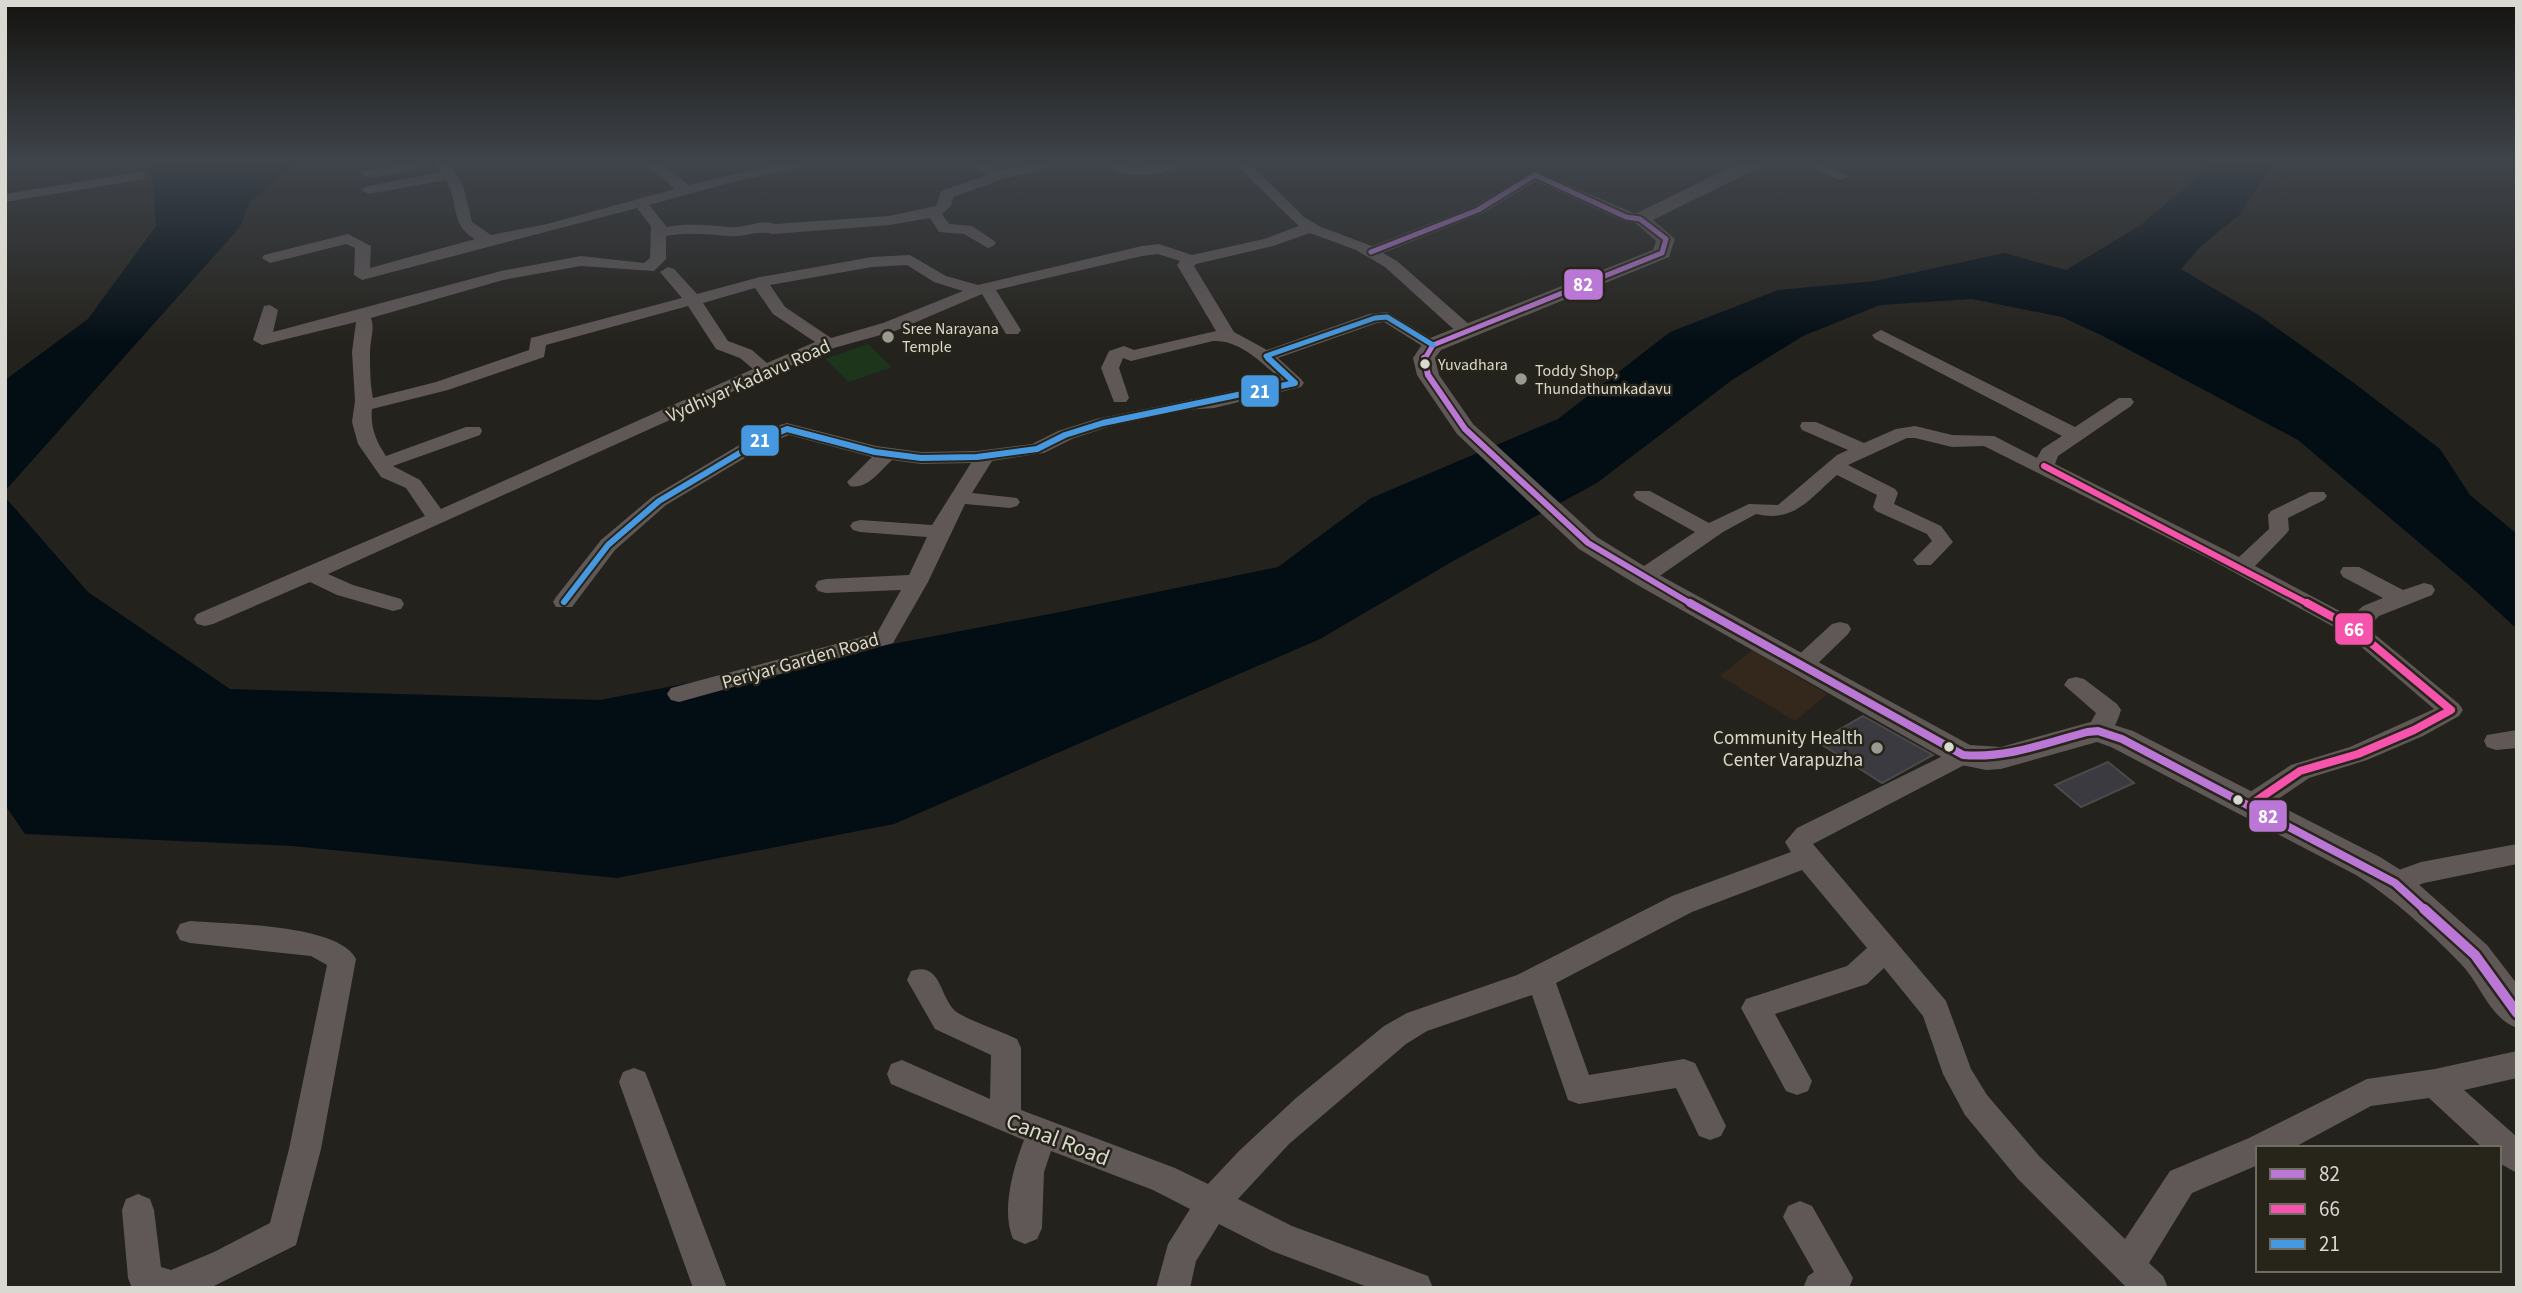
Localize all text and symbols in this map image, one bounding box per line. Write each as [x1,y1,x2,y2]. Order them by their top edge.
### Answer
line badge: 82 [1563,268,1604,301]
text: 82 [1573,272,1593,299]
place label: Sree Narayana Temple [902,318,999,358]
marker: Sree Narayana Temple [880,329,896,345]
street label: Vydhiyar Kadavu Road [662,333,835,430]
place label: Yuvadhara [1437,354,1508,376]
marker: Yuvadhara [1418,357,1432,371]
place label: Toddy Shop, Thundathumkadavu [1535,360,1672,400]
marker: Toddy Shop, Thundathumkadavu [1513,371,1529,387]
line badge: 21 [1240,374,1280,408]
text: 21 [1250,379,1270,406]
line badge: 21 [740,424,780,457]
text: 21 [750,428,770,455]
line badge: 66 [2334,612,2374,646]
text: 66 [2344,617,2364,644]
street label: Periyar Garden Road [719,626,882,697]
place label: Community Health Center Varapuzha [1713,725,1863,774]
marker: Community Health Center Varapuzha [1869,740,1885,756]
unlabelled marker [1942,740,1956,754]
unlabelled marker [2231,793,2245,807]
line badge: 82 [2248,799,2288,833]
text: 82 [2258,804,2278,831]
street label: Canal Road [1001,1105,1114,1174]
legend [2256,1146,2501,1272]
text: 82 [2319,1159,2340,1189]
text: 66 [2319,1194,2340,1224]
text: 21 [2319,1229,2340,1259]

